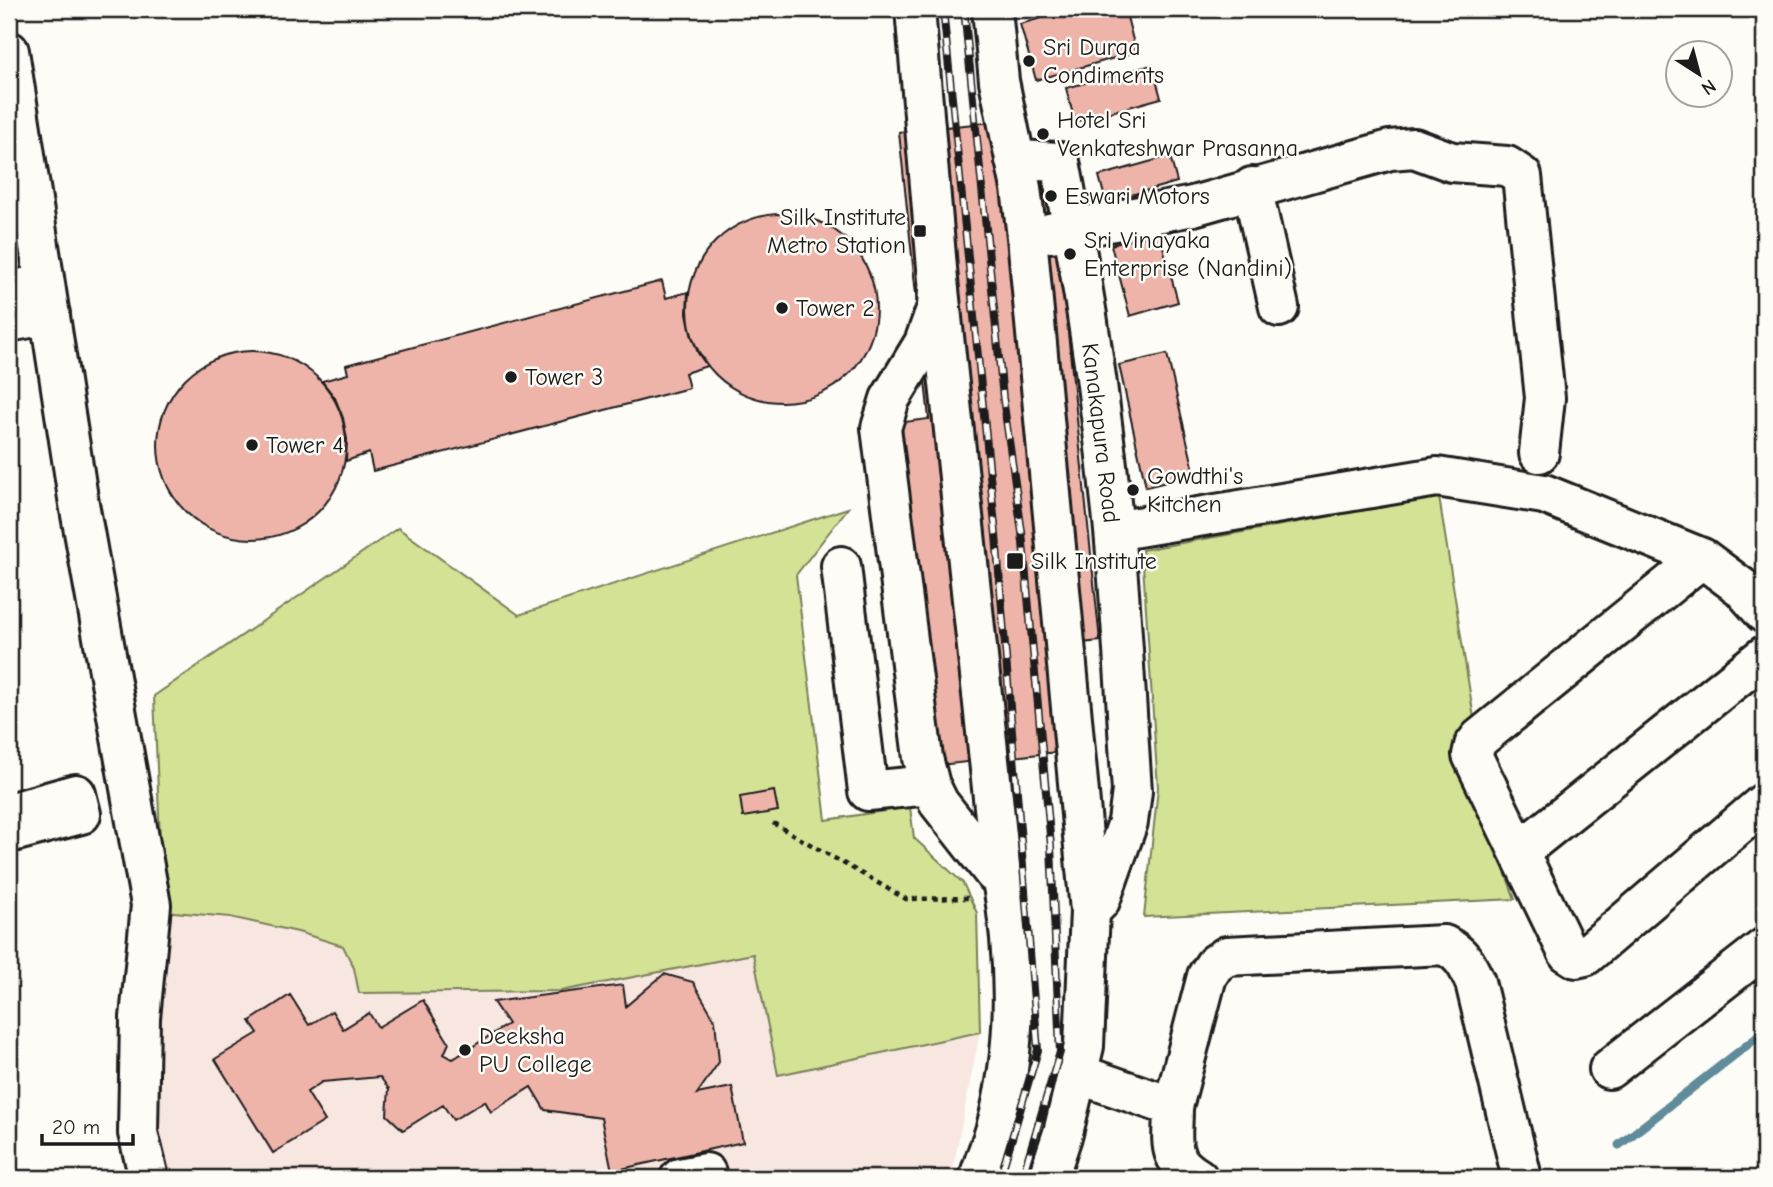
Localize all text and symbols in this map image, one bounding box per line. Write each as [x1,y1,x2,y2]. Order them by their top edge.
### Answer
place label: Sri Durga Condiments [1043,33,1164,89]
north arrow [1664,38,1734,108]
marker: Sri Durga Condiments [1021,53,1037,69]
text: N [1697,74,1720,99]
place label: Hotel Sri Venkateshwar Prasanna [1057,106,1298,162]
marker: Hotel Sri Venkateshwar Prasanna [1035,126,1051,142]
place label: Eswari Motors [1065,182,1210,210]
marker: Eswari Motors [1043,188,1059,204]
place label: Silk Institute Metro Station [767,203,906,259]
marker: Silk Institute Metro Station [912,223,928,239]
place label: Sri Vinayaka Enterprise (Nandini) [1084,226,1292,282]
marker: Sri Vinayaka Enterprise (Nandini) [1062,246,1078,262]
place label: Tower 2 [796,294,875,322]
marker: Tower 2 [774,300,790,316]
street label: Kanakapura Road [1076,341,1126,525]
place label: Tower 3 [525,363,603,391]
marker: Tower 3 [503,369,519,385]
place label: Tower 4 [266,431,344,459]
marker: Tower 4 [244,437,260,453]
place label: Gowdthi's Kitchen [1147,462,1243,518]
marker: Gowdthi's Kitchen [1125,482,1141,498]
place label: Silk Institute [1031,547,1157,575]
marker: Silk Institute [1005,551,1025,571]
place label: Deeksha PU College [479,1022,592,1078]
marker: Deeksha PU College [457,1042,473,1058]
scale bar [42,1103,133,1147]
text: 20 m [52,1115,100,1139]

